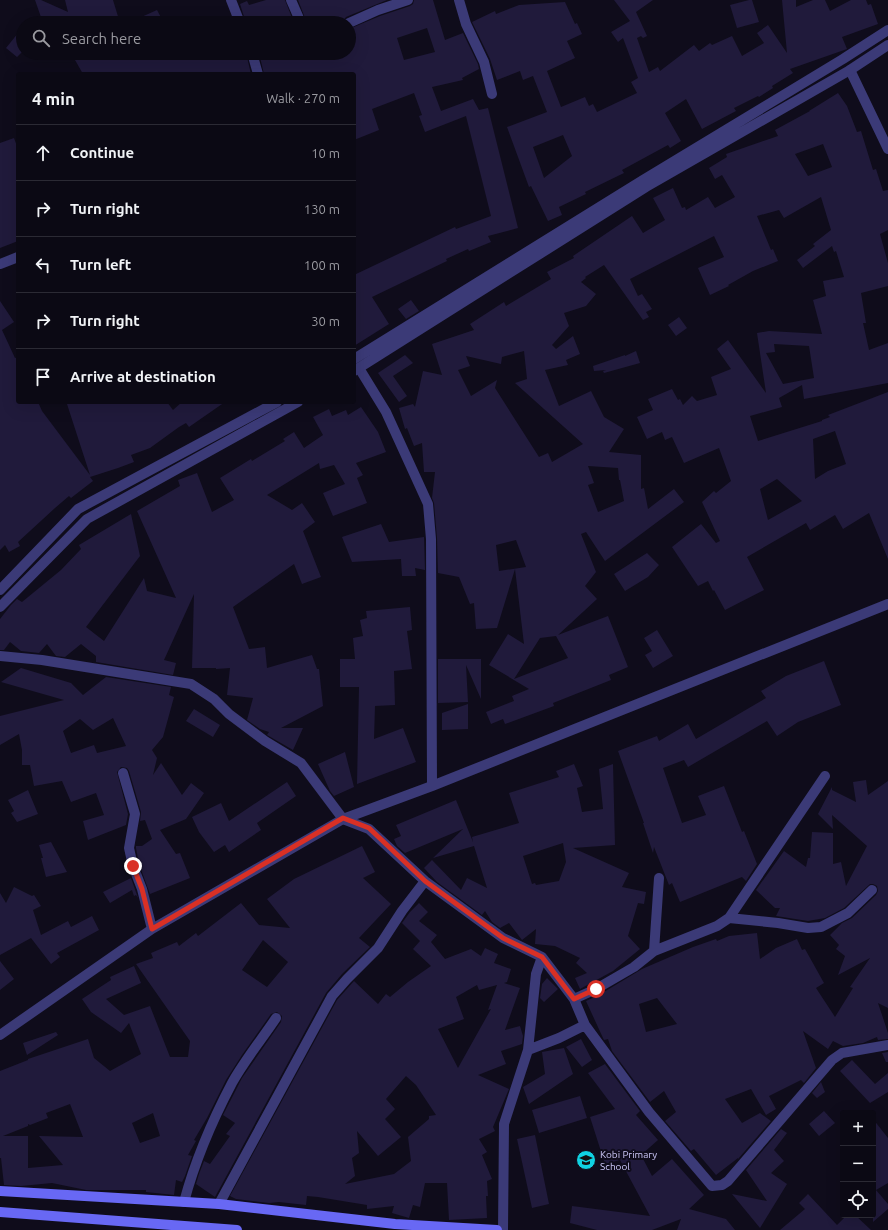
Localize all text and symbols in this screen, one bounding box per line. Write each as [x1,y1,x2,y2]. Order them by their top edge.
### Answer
search box [16,16,356,60]
icon: search [30,27,52,49]
text: Search here [62,30,141,47]
text: 4 min [32,89,75,108]
text: Walk · 270 m [266,91,340,105]
icon: ahead [32,142,54,164]
text: Continue [70,144,134,161]
text: 10 m [311,146,340,160]
icon: right [32,198,54,220]
text: Turn right [70,200,140,217]
text: 130 m [304,202,340,216]
icon: left [32,254,54,276]
text: Turn left [70,256,131,273]
text: 100 m [304,258,340,272]
icon: right [32,310,54,332]
text: Turn right [70,312,140,329]
text: 30 m [311,314,340,328]
icon: arrive [32,366,54,388]
text: Arrive at destination [70,368,216,385]
route end [124,857,142,875]
route start [587,980,605,998]
map controls [840,1110,876,1218]
button: + [840,1110,876,1146]
button: − [840,1146,876,1182]
school or university icon: Kobi Primary School [575,1149,597,1171]
place label: Kobi Primary School [600,1149,657,1172]
button: locate [840,1182,876,1218]

